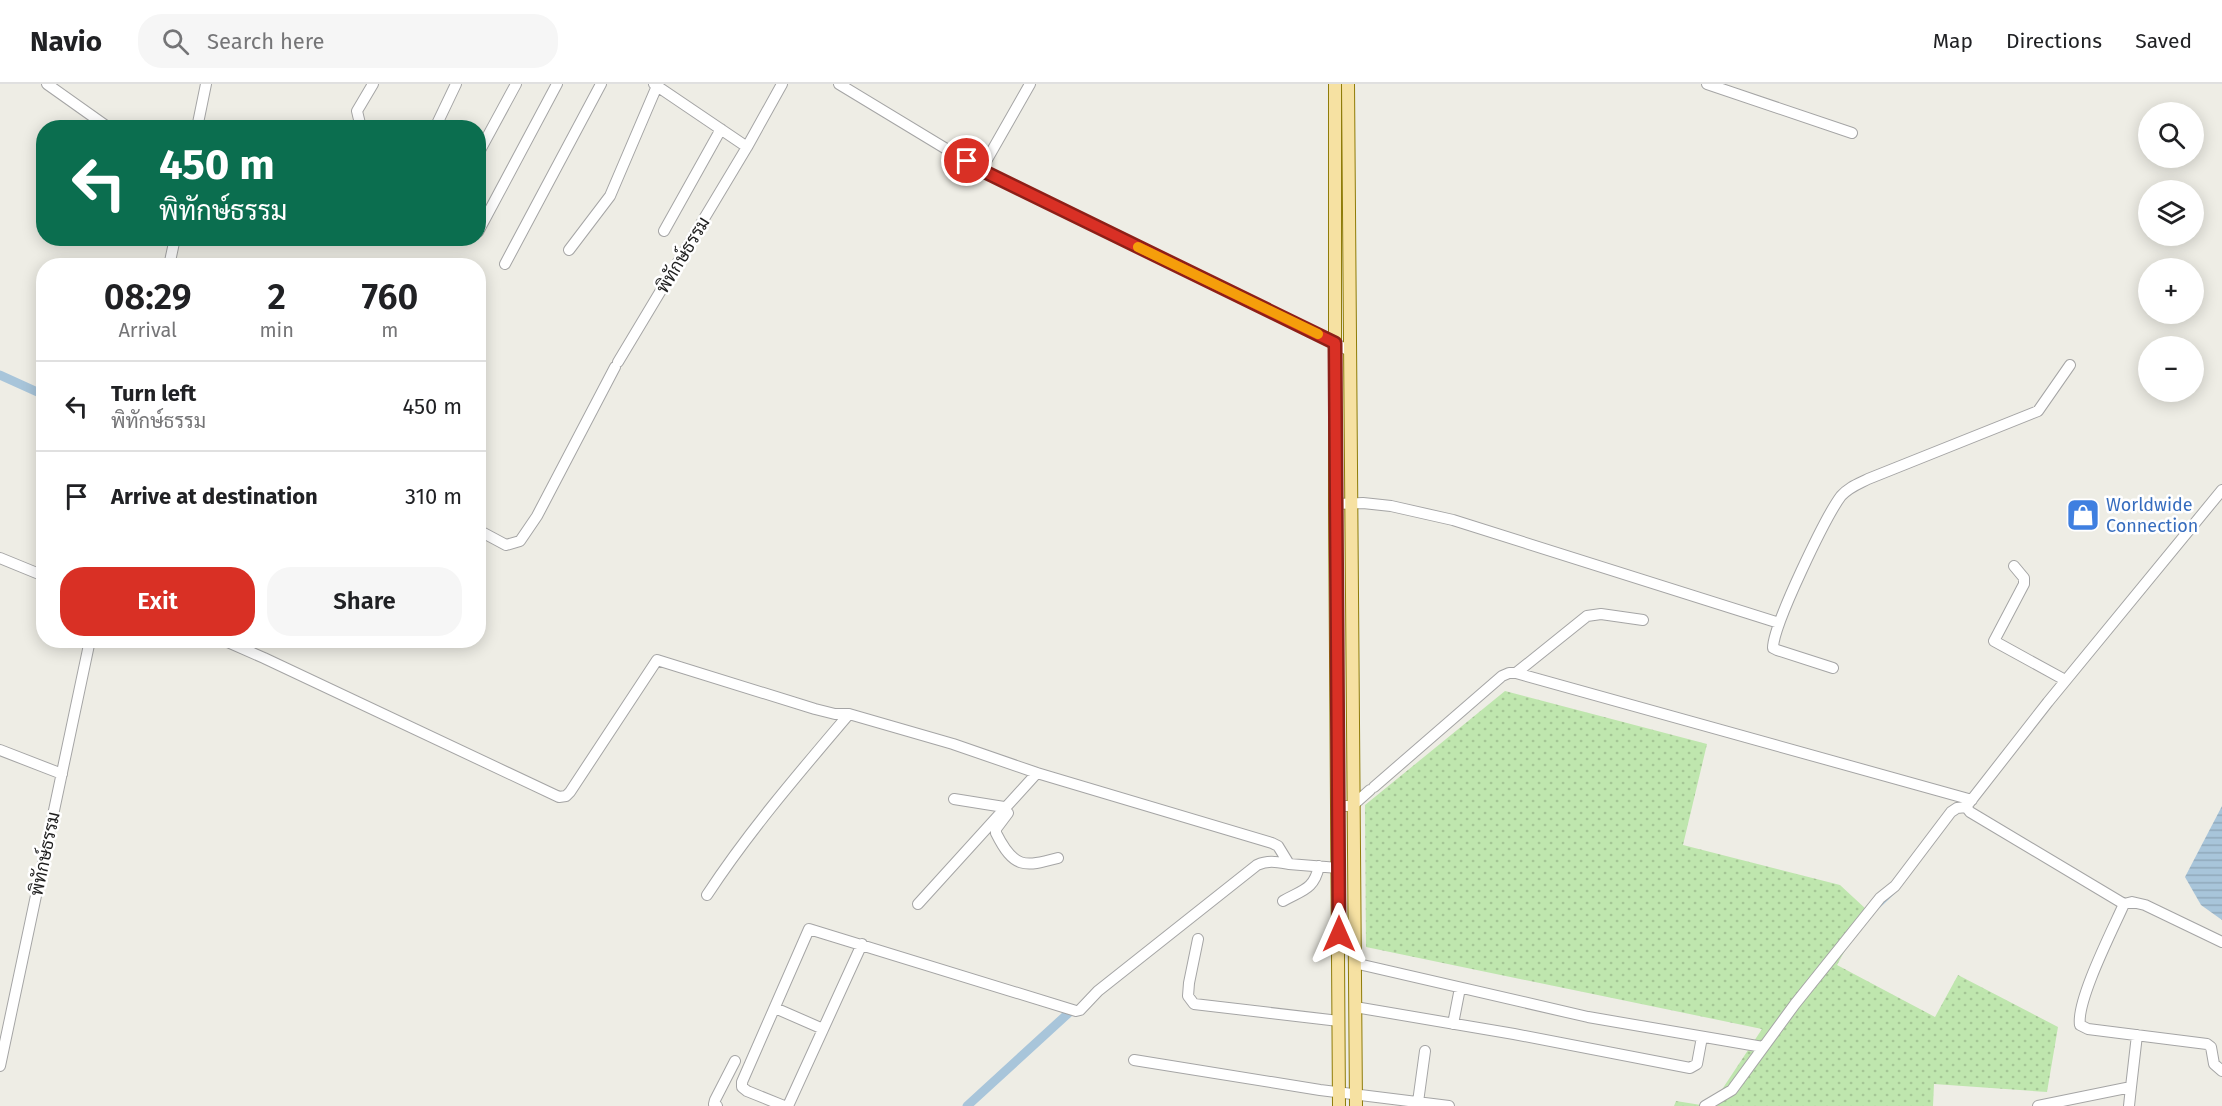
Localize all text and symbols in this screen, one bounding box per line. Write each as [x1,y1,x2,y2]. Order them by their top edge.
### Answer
search box [138,14,558,68]
text: Navio [30,25,102,58]
icon: search [159,25,192,58]
text: Search here [207,28,325,55]
text: Map [1933,28,1973,54]
text: Directions [2006,28,2102,54]
text: Saved [2135,28,2192,54]
map controls [2138,102,2204,402]
button: search [2138,102,2204,168]
pin [941,135,992,186]
text: 450 m [159,140,275,190]
icon: left [60,144,138,222]
icon: arrive [950,144,983,177]
button: layers [2138,180,2204,246]
text: พิทักษ์ธรรม [159,195,287,227]
street label: พิทักษ์ธรรม [650,212,714,297]
button: + [2138,258,2204,324]
text: 08:29 [104,275,192,319]
text: 2 [267,275,286,319]
text: 760 [362,275,418,319]
text: Arrival [118,318,177,342]
text: min [259,318,294,342]
text: m [381,318,398,342]
button: − [2138,336,2204,402]
text: Turn left [111,380,196,407]
icon: left [60,390,93,423]
text: 450 m [403,393,462,420]
text: พิทักษ์ธรรม [111,409,206,433]
icon: arrive [60,480,93,513]
text: Arrive at destination [111,483,318,510]
text: 310 m [405,483,462,510]
place label: Worldwide Connection [2106,494,2198,537]
shop icon: Worldwide Connection [2065,497,2101,533]
button: Exit [60,567,255,636]
button: Share [267,567,462,636]
street label: พิทักษ์ธรรม [23,809,65,898]
position arrow [1307,902,1371,966]

